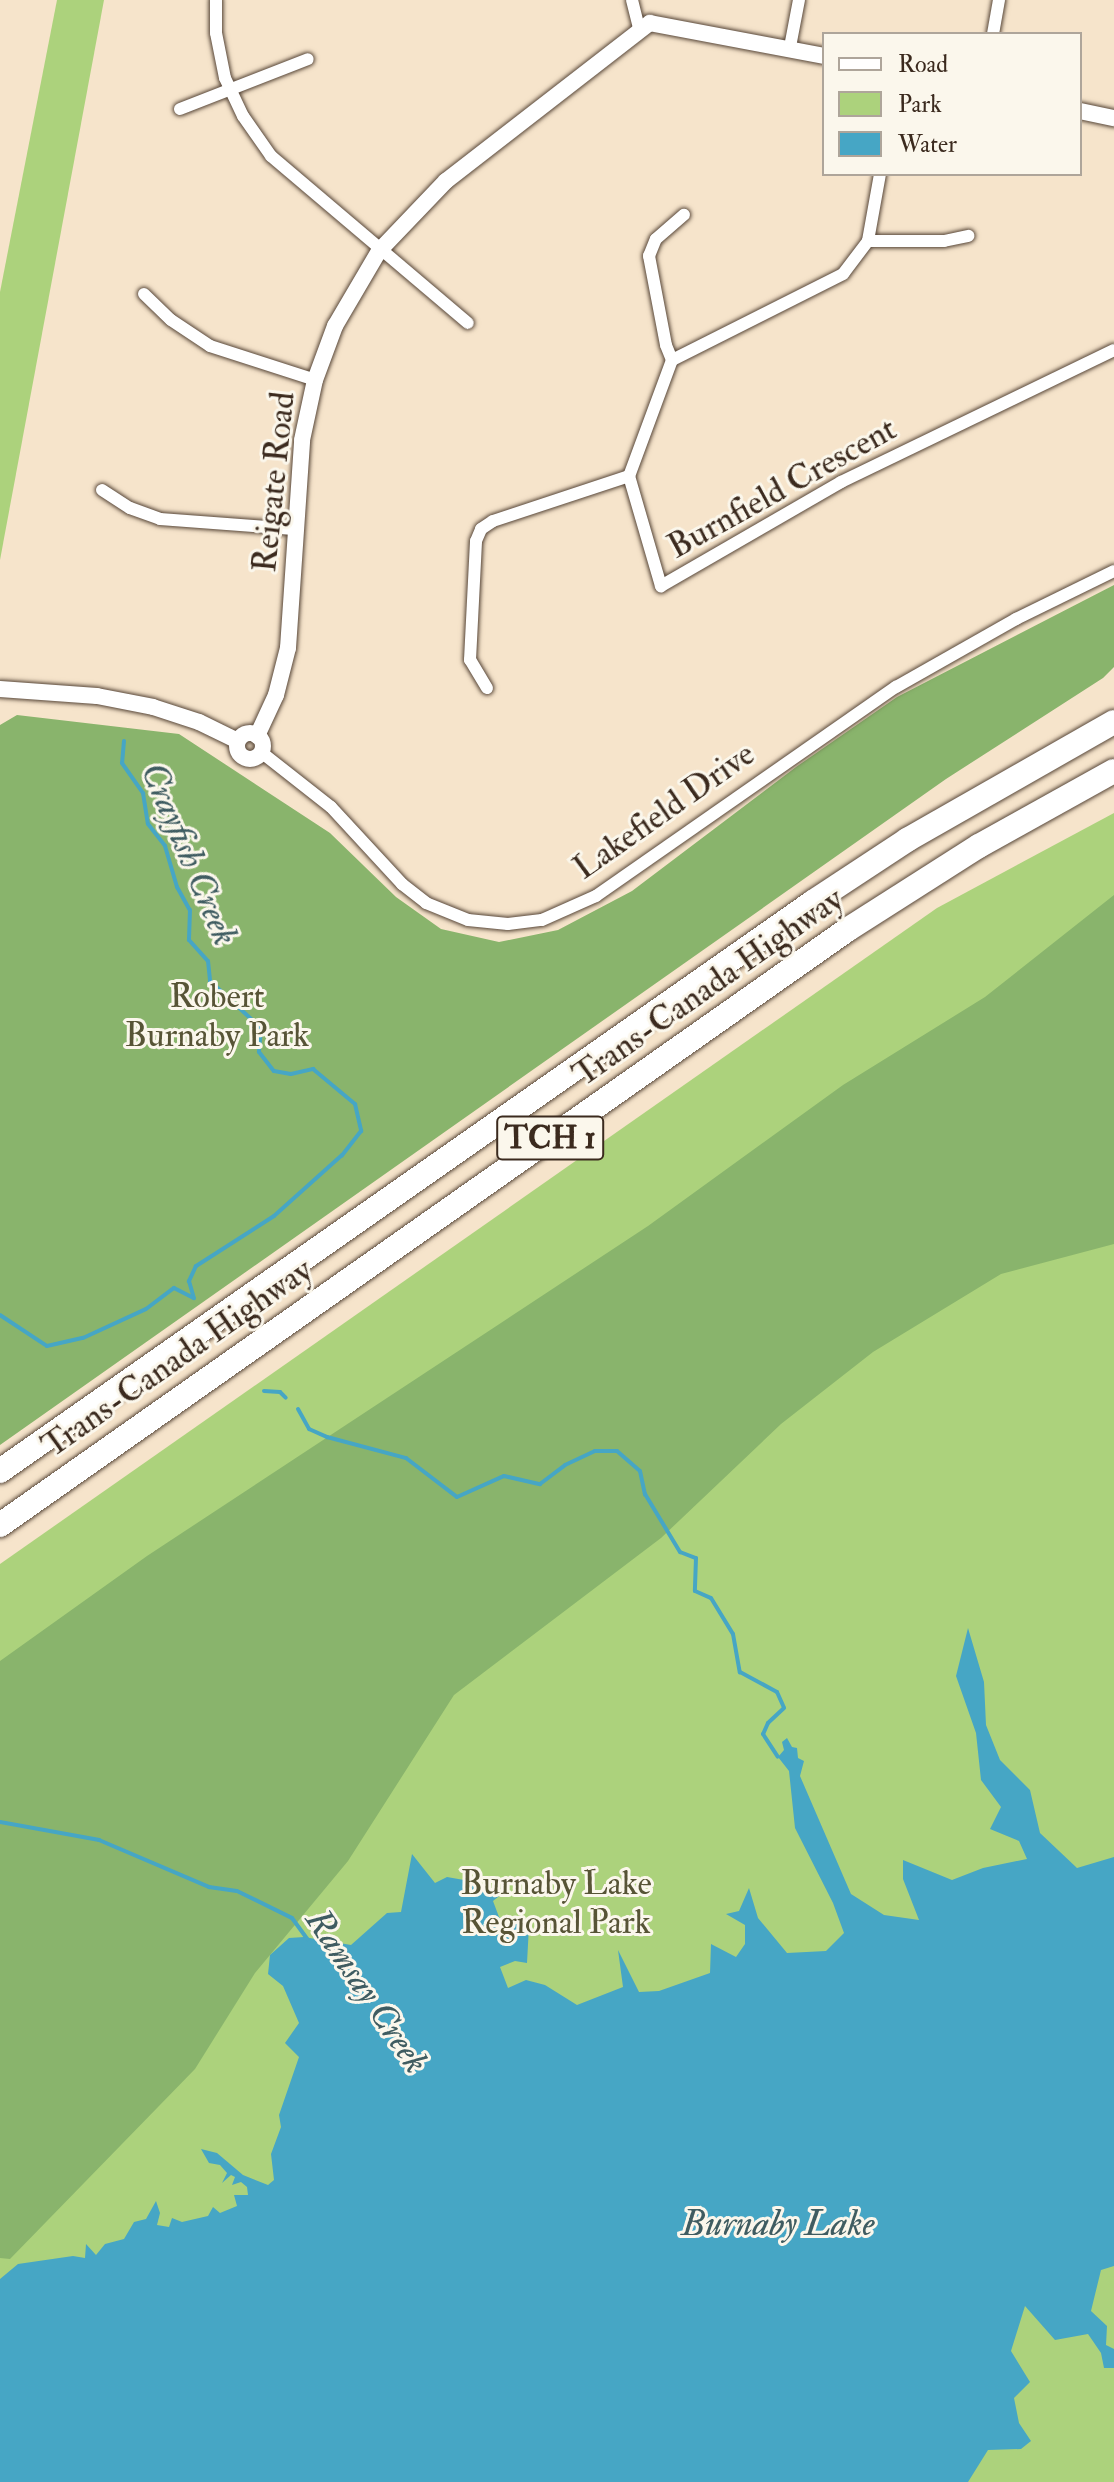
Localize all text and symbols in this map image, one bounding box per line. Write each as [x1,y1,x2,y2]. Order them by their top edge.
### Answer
legend [822,32,1082,176]
text: Road [898,49,948,80]
text: Park [898,89,942,120]
text: Water [898,129,957,160]
street label: Reigate Road [244,390,304,574]
street label: Burnfield Crescent [661,408,903,568]
street label: Lakefield Drive [566,734,762,888]
water label: Crayfish Creek [131,756,247,952]
street label: Trans-Canada Highway [565,878,851,1096]
park label: Robert Burnaby Park [125,976,309,1056]
road number: TCH 1 [496,1110,604,1166]
street label: Trans-Canada Highway [34,1249,320,1467]
park label: Burnaby Lake Regional Park [460,1863,652,1942]
water label: Ramsay Creek [296,1901,438,2081]
water label: Burnaby Lake [681,2202,875,2246]

